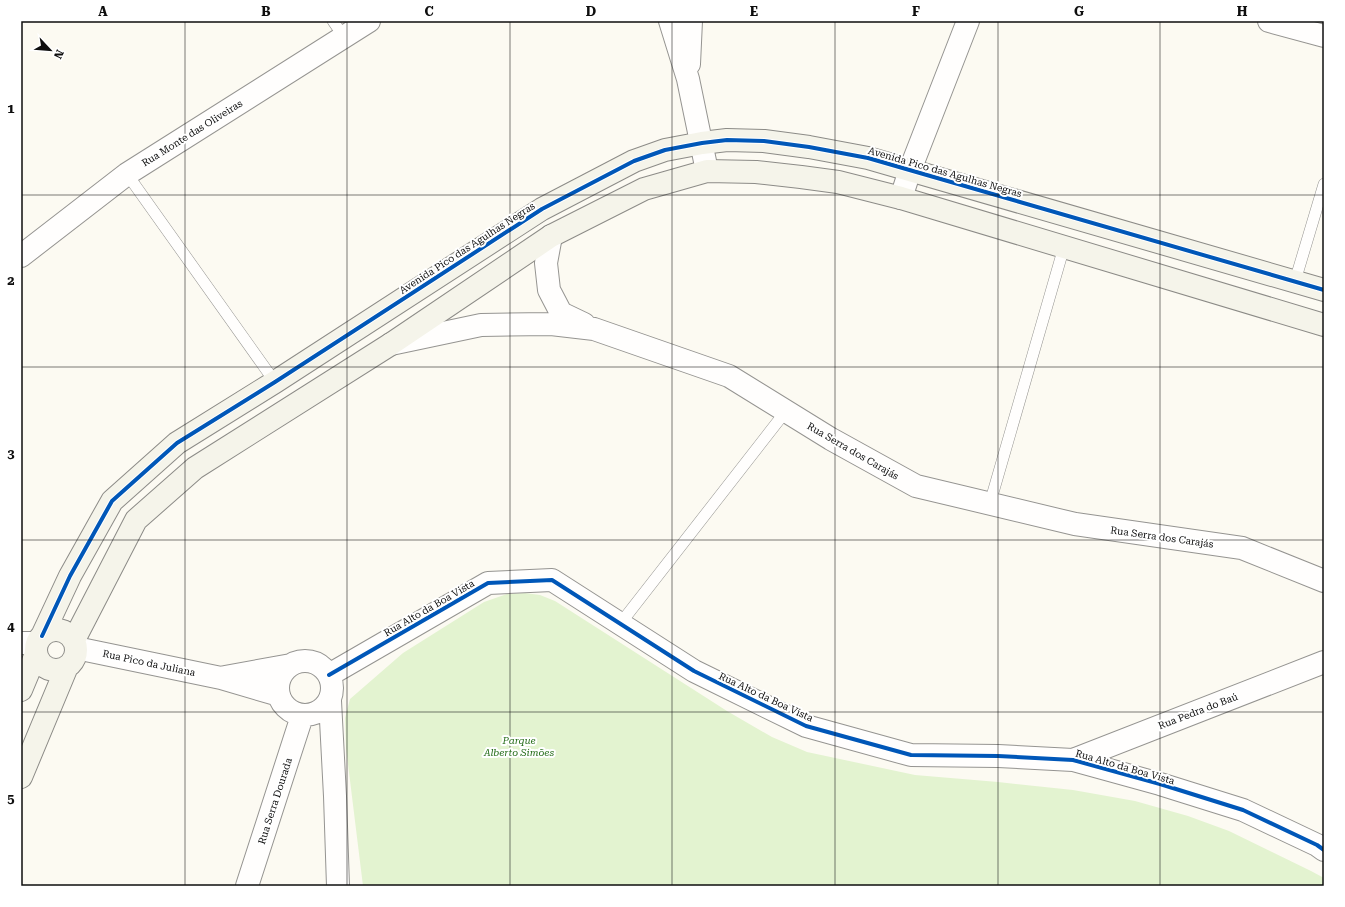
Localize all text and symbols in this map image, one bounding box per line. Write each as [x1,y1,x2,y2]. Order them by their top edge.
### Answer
text: A [98,4,108,19]
text: B [261,4,271,19]
text: C [424,4,434,19]
text: D [586,4,596,19]
text: E [750,4,758,19]
text: F [912,4,920,19]
text: G [1074,4,1084,19]
text: H [1237,4,1248,19]
north arrow [30,30,70,70]
text: N [51,48,66,61]
street label: Rua Monte das Oliveiras [140,97,244,169]
text: 1 [7,101,15,116]
street label: Avenida Pico das Agulhas Negras [867,145,1023,199]
street label: Avenida Pico das Agulhas Negras [397,200,537,296]
text: 2 [7,273,15,288]
street label: Rua Serra dos Carajás [805,420,901,482]
text: 3 [7,446,15,461]
street label: Rua Serra dos Carajás [1110,524,1214,550]
street label: Rua Alto da Boa Vista [382,577,477,638]
text: 4 [7,619,15,634]
street label: Rua Pico da Juliana [102,648,197,678]
street label: Rua Alto da Boa Vista [717,670,815,724]
street label: Rua Pedra do Baú [1157,690,1240,731]
park label: Parque Alberto Simões [483,735,554,758]
street label: Rua Alto da Boa Vista [1074,748,1176,787]
street label: Rua Serra Dourada [256,756,294,846]
text: 5 [7,791,15,806]

